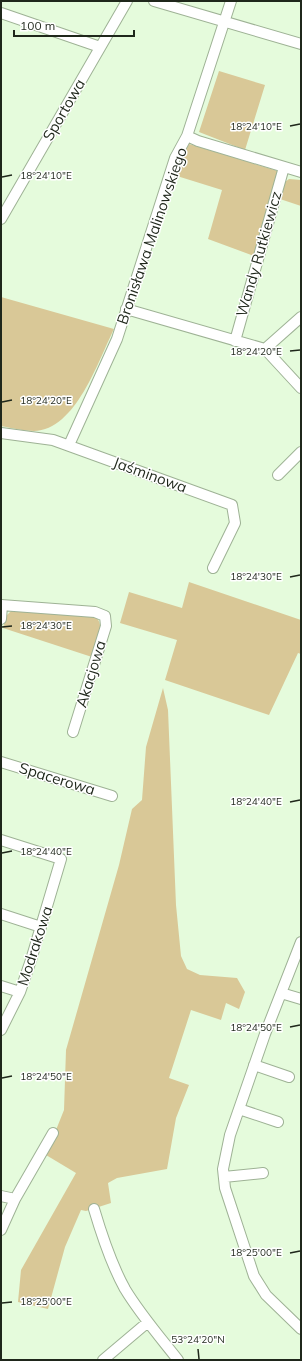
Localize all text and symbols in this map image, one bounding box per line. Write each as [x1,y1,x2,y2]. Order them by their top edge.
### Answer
scale bar [14,12,134,38]
text: 100 m [20,18,55,33]
street label: Sportowa [38,75,89,144]
text: 18°24'10"E [230,120,282,133]
street label: Bronisława Malinowskiego [112,145,191,327]
text: 18°24'10"E [20,169,72,182]
street label: Wandy Rutkiewicz [231,189,286,319]
text: 18°24'20"E [230,345,282,358]
text: 18°24'20"E [20,394,72,407]
street label: Jaśminowa [111,452,190,497]
text: 18°24'30"E [230,570,282,583]
text: 18°24'30"E [20,619,72,632]
street label: Akacjowa [71,638,110,710]
street label: Spacerowa [17,758,97,799]
text: 18°24'40"E [230,795,282,808]
text: 18°24'40"E [20,845,72,858]
street label: Modrakowa [13,904,56,988]
text: 18°24'50"E [230,1021,282,1034]
text: 18°24'50"E [20,1070,72,1083]
text: 18°25'00"E [230,1246,282,1259]
text: 18°25'00"E [20,1295,72,1308]
text: 53°24'20"N [171,1333,225,1346]

